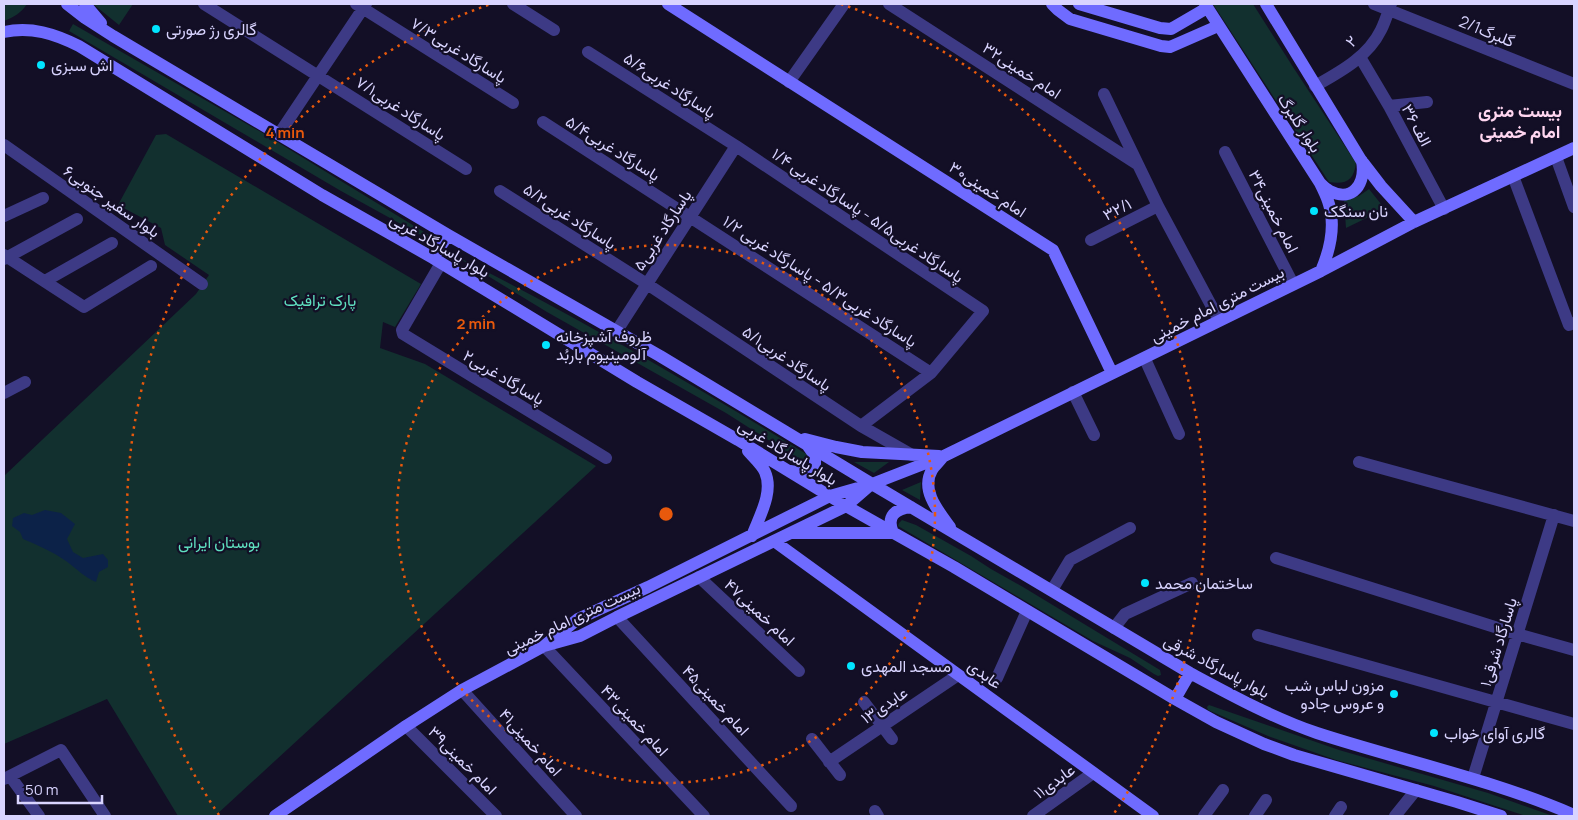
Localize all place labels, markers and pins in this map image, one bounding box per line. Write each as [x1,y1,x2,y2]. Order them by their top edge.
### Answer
place label: گالری رژ صورتی [166,18,257,40]
marker: گالری رژ صورتی [150,23,162,35]
place label: اش سبزی [51,54,112,76]
marker: اش سبزی [35,59,47,71]
place label: نان سنگک [1324,200,1388,222]
marker: نان سنگک [1308,205,1320,217]
place label: ظروف آشپزخانه آلومینیوم باربُد [556,325,652,365]
marker: ظروف آشپزخانه آلومینیوم باربُد [540,339,552,351]
centre of rings [657,505,675,523]
place label: ساختمان محمد [1155,572,1253,594]
marker: ساختمان محمد [1139,577,1151,589]
place label: مسجد المهدی [861,655,951,677]
marker: مسجد المهدی [845,660,857,672]
place label: مزون لباس شب و عروس جادو [1284,674,1384,714]
marker: مزون لباس شب و عروس جادو [1388,688,1400,700]
place label: گالری آوای خواب [1444,722,1545,744]
marker: گالری آوای خواب [1428,727,1440,739]

